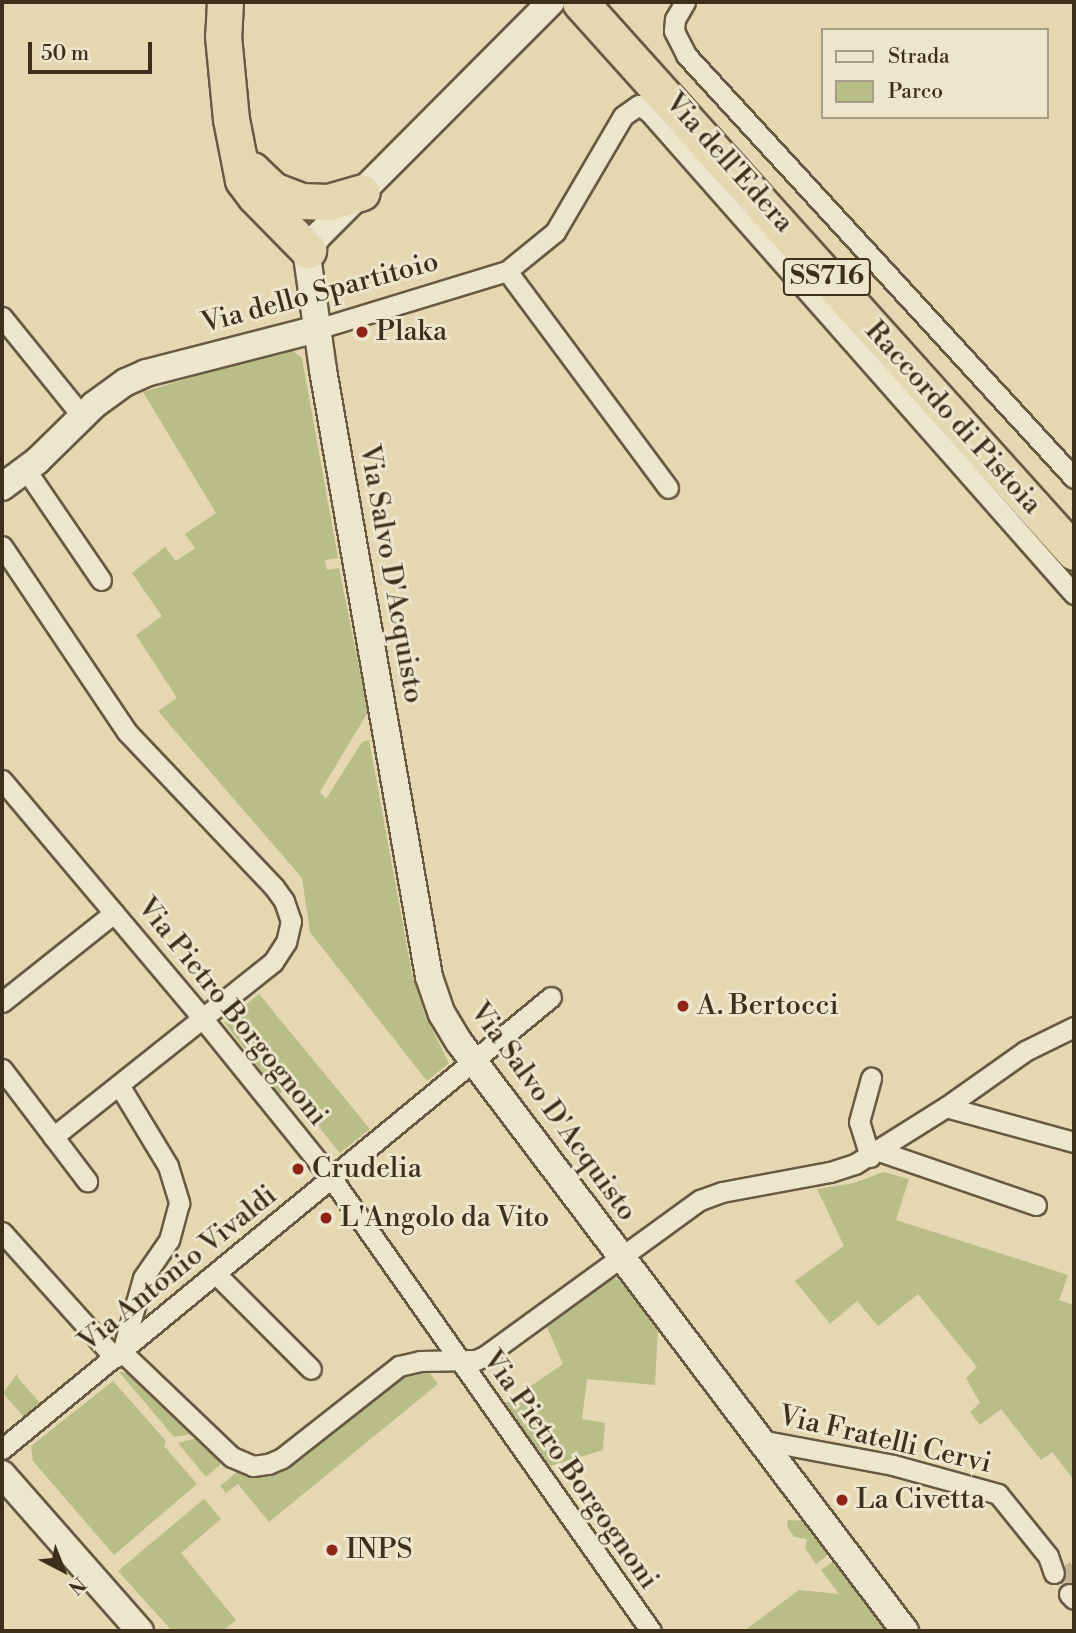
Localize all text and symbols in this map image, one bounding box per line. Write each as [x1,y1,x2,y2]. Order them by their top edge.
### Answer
scale bar [32,28,156,72]
legend [820,28,1048,119]
text: 50 m [41,41,89,67]
text: Strada [888,44,950,70]
text: Parco [888,79,943,105]
street label: Via dell'Edera [658,86,800,240]
street label: Via dello Spartitoio [198,245,442,341]
road number: SS716 [782,254,872,300]
place label: Plaka [376,315,447,349]
street label: Raccordo di Pistoia [858,315,1048,521]
marker: Plaka [354,324,370,340]
street label: Via Salvo D'Acquisto [352,442,430,706]
street label: Via Pietro Borgognoni [130,891,334,1133]
place label: A. Bertocci [697,989,839,1023]
street label: Via Salvo D'Acquisto [462,996,644,1228]
marker: A. Bertocci [675,998,691,1014]
place label: Crudelia [312,1152,422,1186]
marker: Crudelia [290,1161,306,1177]
street label: Via Antonio Vivaldi [72,1179,284,1359]
place label: L'Angolo da Vito [340,1201,549,1235]
marker: L'Angolo da Vito [318,1210,334,1226]
street label: Via Pietro Borgognoni [475,1344,665,1596]
street label: Via Fratelli Cervi [775,1399,995,1481]
place label: La Civetta [856,1483,985,1517]
marker: La Civetta [834,1492,850,1508]
place label: INPS [346,1533,413,1567]
north arrow [28,1535,98,1605]
marker: INPS [324,1542,340,1558]
text: N [63,1572,91,1600]

